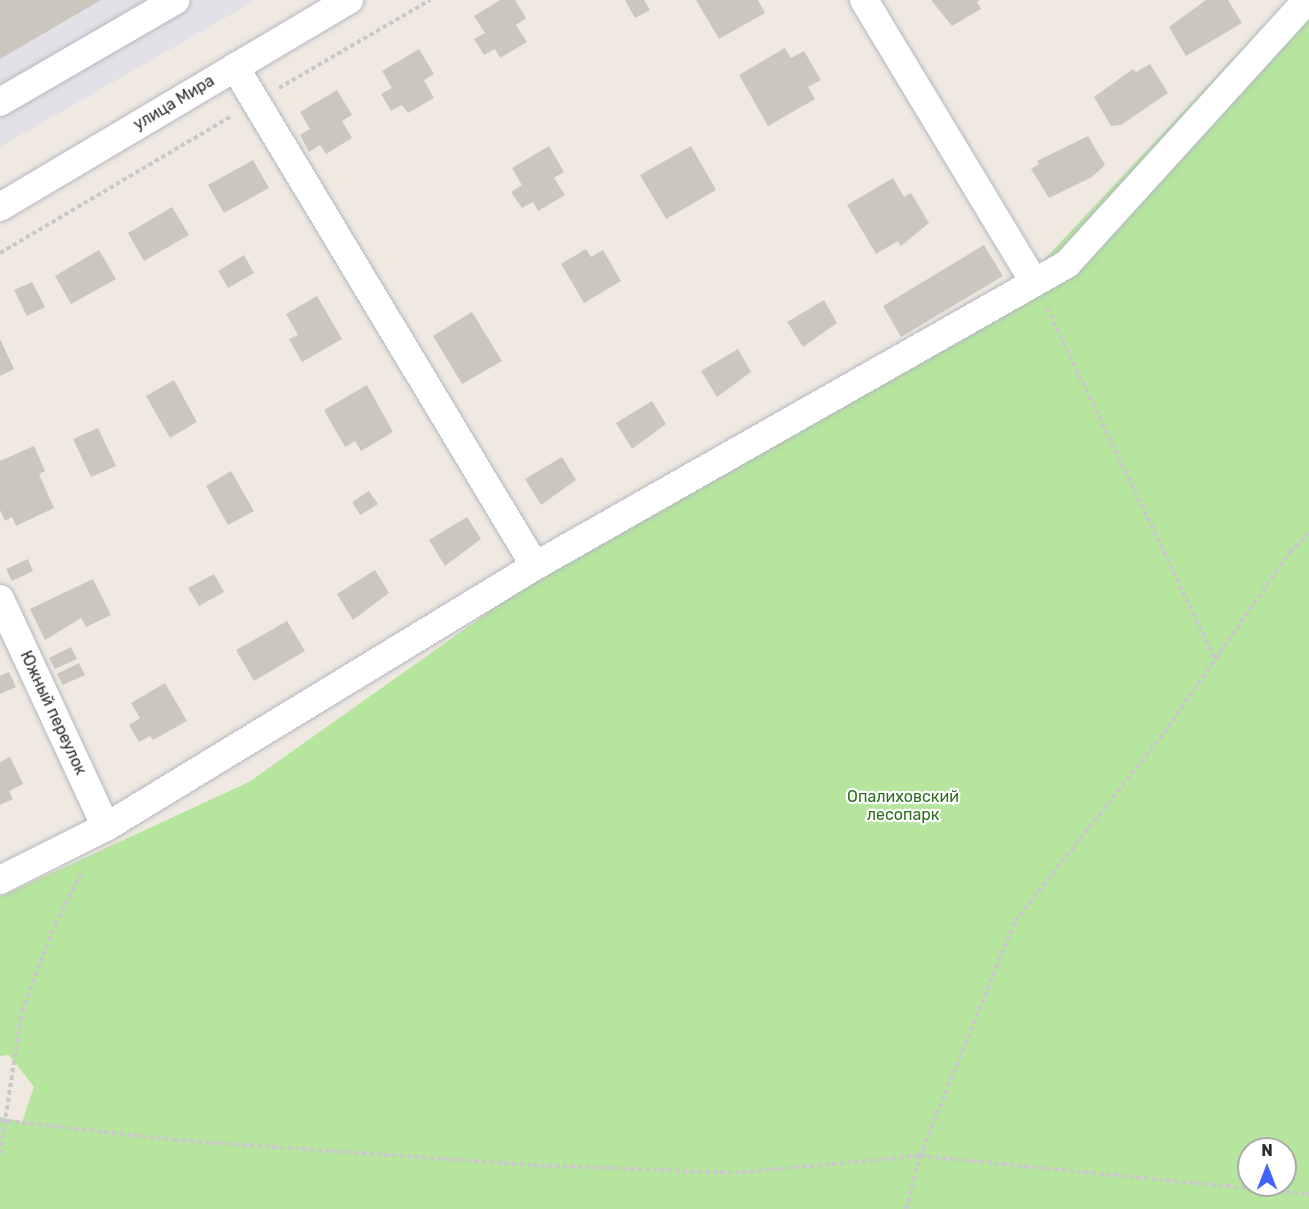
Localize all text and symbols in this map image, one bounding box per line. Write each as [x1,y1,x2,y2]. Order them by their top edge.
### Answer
street label: улица Мира [130,71,218,135]
street label: Южный переулок [16,648,90,778]
park label: Опалиховский лесопарк [847,787,959,825]
north arrow [1237,1137,1297,1197]
text: N [1261,1141,1273,1160]

